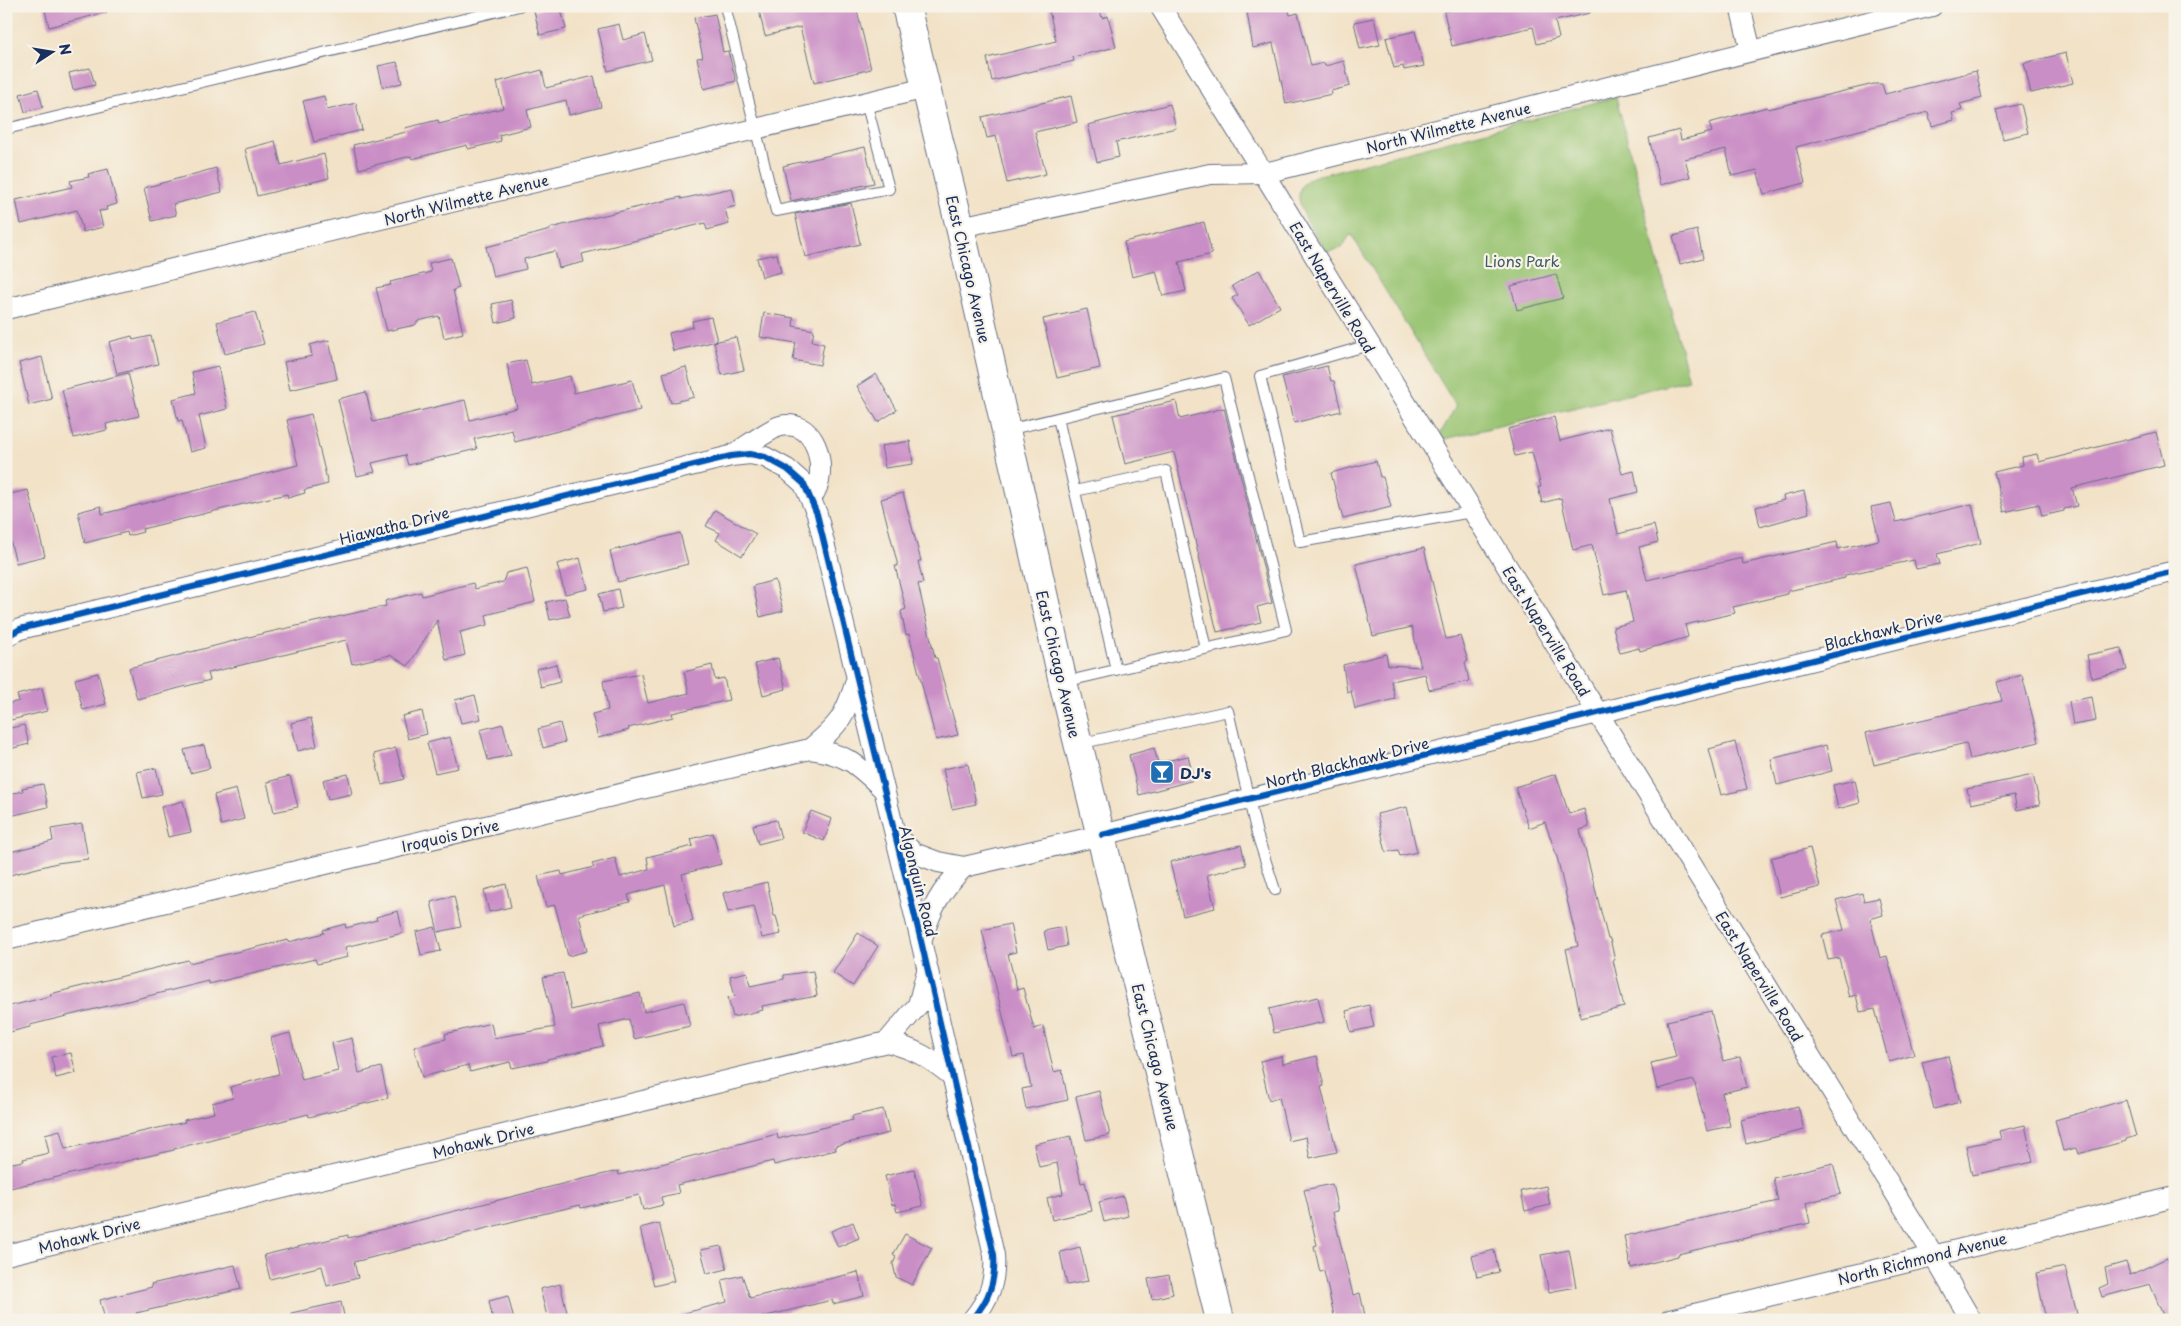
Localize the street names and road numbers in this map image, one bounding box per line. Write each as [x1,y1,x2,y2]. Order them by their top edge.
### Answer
street label: North Wilmette Avenue [1363,95,1533,159]
street label: North Wilmette Avenue [381,167,551,231]
street label: East Chicago Avenue [941,193,997,345]
street label: East Naperville Road [1284,217,1382,357]
street label: Hiawatha Drive [337,500,451,550]
street label: East Naperville Road [1497,561,1597,701]
street label: East Chicago Avenue [1031,588,1087,740]
street label: Blackhawk Drive [1821,604,1945,656]
street label: North Blackhawk Drive [1263,731,1431,793]
street label: Iroquois Drive [399,813,501,857]
street label: Algonquin Road [894,823,944,939]
street label: East Naperville Road [1710,906,1810,1046]
street label: East Chicago Avenue [1127,981,1185,1133]
street label: Mohawk Drive [430,1116,536,1164]
street label: Mohawk Drive [36,1211,142,1259]
street label: North Richmond Avenue [1835,1226,2009,1290]

